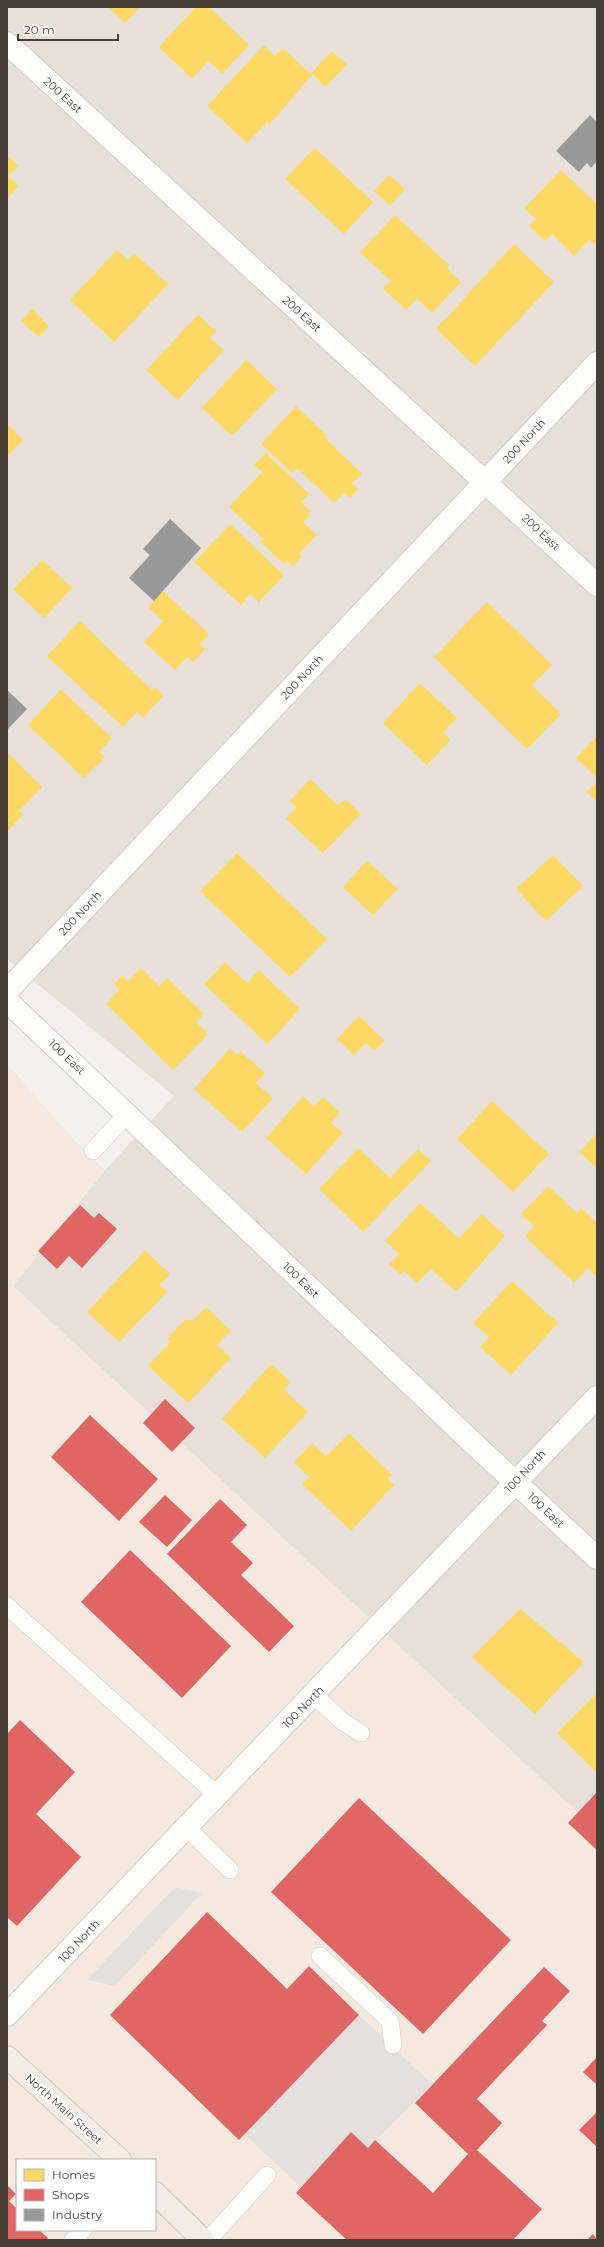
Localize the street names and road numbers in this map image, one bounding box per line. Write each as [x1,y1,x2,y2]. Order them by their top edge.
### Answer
street label: 200 East [41,74,86,116]
street label: 200 East [280,293,325,335]
street label: 200 North [500,416,548,466]
street label: 200 East [519,511,563,554]
street label: 200 North [278,652,326,702]
street label: 200 North [56,888,104,938]
street label: 100 East [46,1037,89,1078]
street label: 100 East [280,1259,322,1301]
street label: 100 North [502,1447,548,1495]
street label: 100 East [525,1490,568,1531]
street label: 100 North [279,1683,327,1731]
street label: 100 North [56,1917,102,1965]
street label: North Main Street [23,2071,106,2148]

